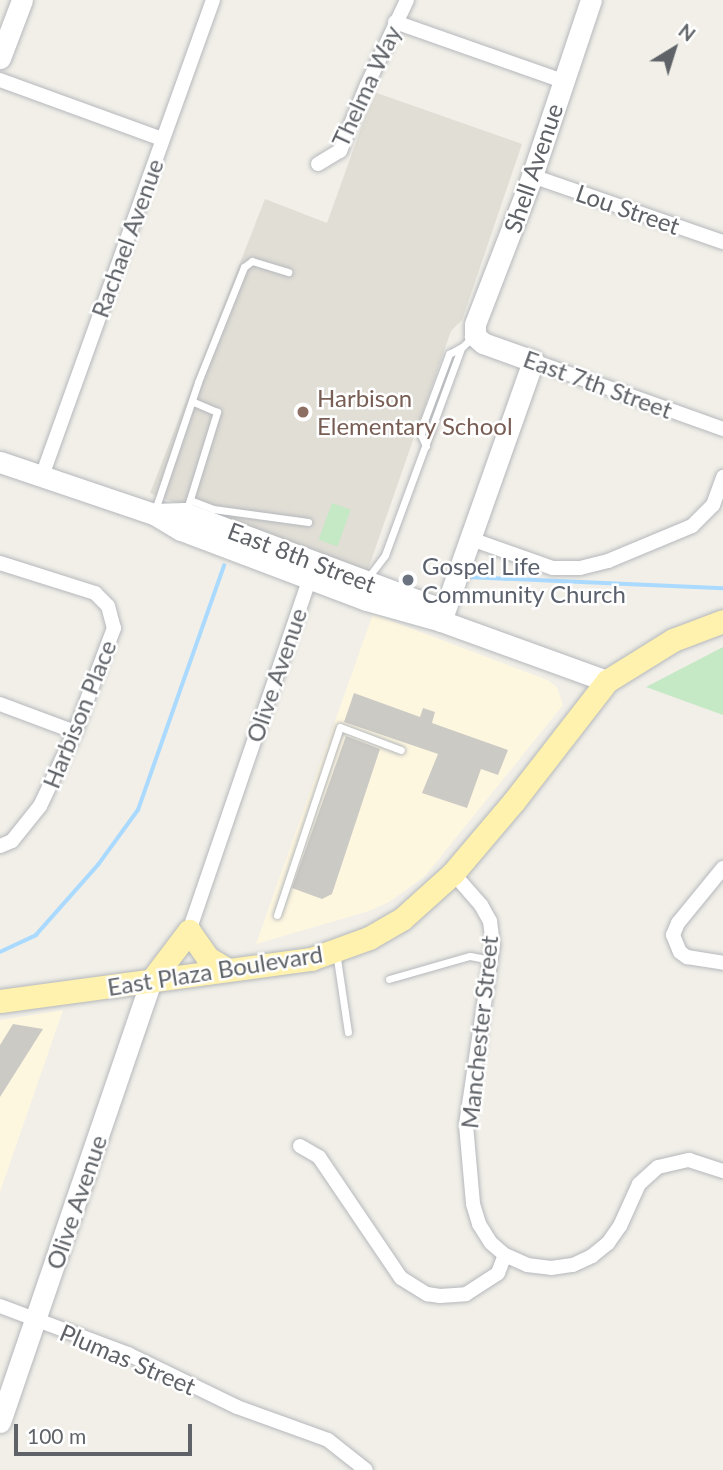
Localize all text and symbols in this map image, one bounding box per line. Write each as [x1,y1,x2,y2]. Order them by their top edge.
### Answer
north arrow [639,14,709,84]
text: N [674,18,700,46]
street label: Thelma Way [325,21,407,151]
street label: Shell Avenue [497,99,569,237]
street label: Rachael Avenue [85,154,169,322]
street label: Lou Street [572,178,684,240]
street label: East 7th Street [520,344,676,424]
place label: Harbison Elementary School [317,384,513,440]
marker: Harbison Elementary School [295,404,311,420]
street label: East 8th Street [224,516,380,598]
place label: Gospel Life Community Church [422,552,626,608]
marker: Gospel Life Community Church [400,572,416,588]
street label: Olive Avenue [239,604,313,746]
street label: Harbison Place [36,636,122,792]
street label: Manchester Street [455,934,503,1130]
street label: East Plaza Boulevard [105,939,325,1001]
street label: Olive Avenue [39,1131,113,1273]
street label: Plumas Street [56,1317,200,1401]
scale bar [18,1410,196,1454]
text: 100 m [27,1423,86,1448]

